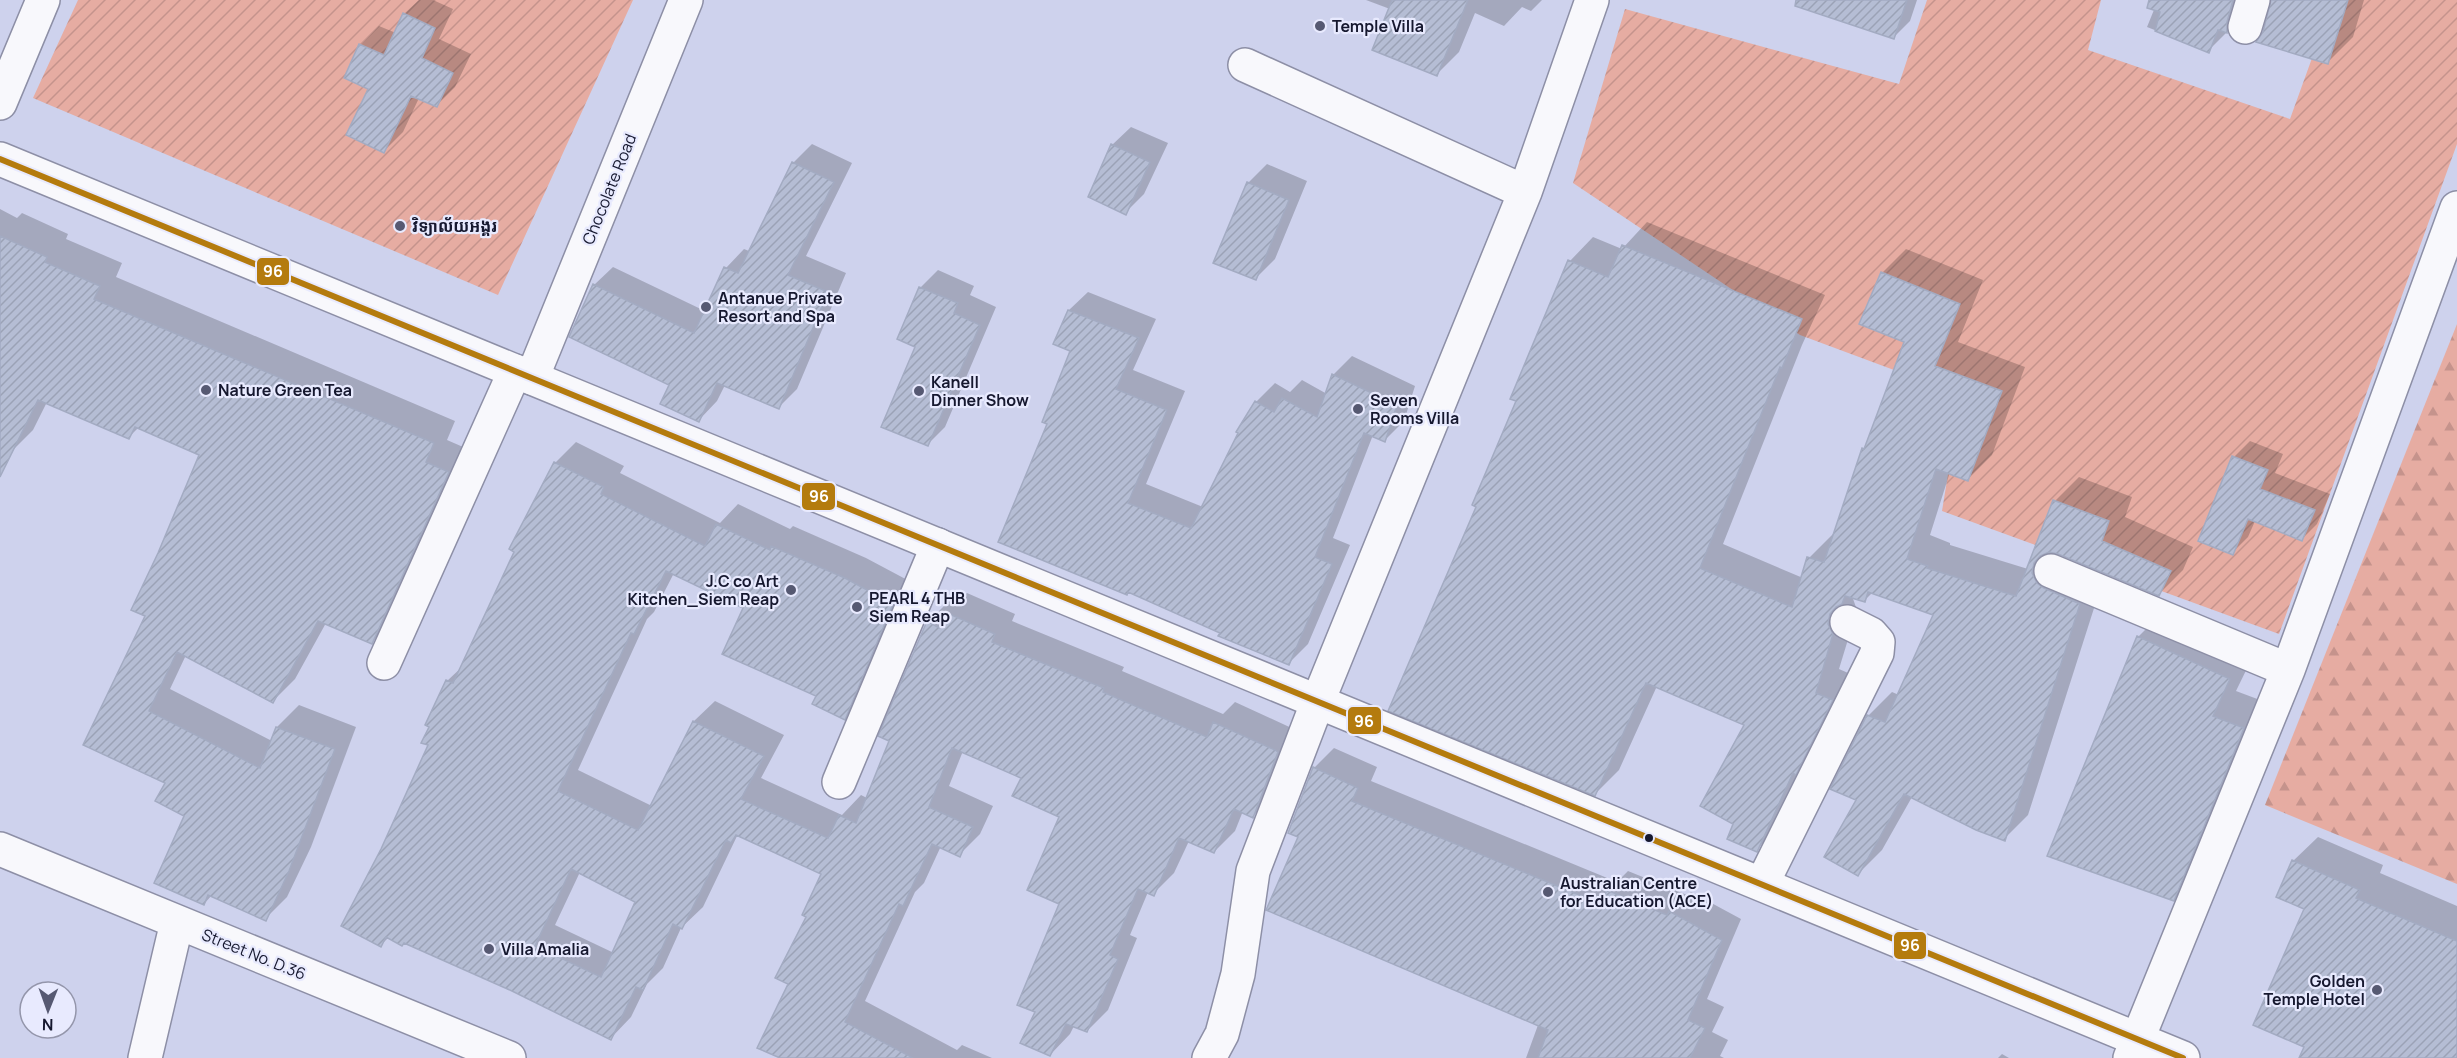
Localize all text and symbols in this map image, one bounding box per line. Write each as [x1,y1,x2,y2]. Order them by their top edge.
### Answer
place label: Temple Villa [1332,15,1424,37]
marker: Temple Villa [1313,19,1327,33]
street label: Chocolate Road [577,130,641,248]
place label: វិទ្យាល័យអង្គរ [412,215,497,237]
marker: វិទ្យាល័យអង្គរ [393,219,407,233]
line badge: 96 [256,257,290,286]
text: 96 [263,260,283,282]
place label: Antanue Private Resort and Spa [718,287,843,327]
marker: Antanue Private Resort and Spa [699,300,713,314]
place label: Kanell Dinner Show [931,371,1029,411]
place label: Nature Green Tea [218,379,352,401]
marker: Nature Green Tea [199,383,213,397]
marker: Kanell Dinner Show [912,384,926,398]
place label: Seven Rooms Villa [1370,389,1459,429]
marker: Seven Rooms Villa [1351,402,1365,416]
line badge: 96 [801,482,836,511]
text: 96 [809,485,829,507]
place label: J.C co Art Kitchen_Siem Reap [627,570,779,610]
marker: J.C co Art Kitchen_Siem Reap [784,583,798,597]
place label: PEARL 4 THB Siem Reap [869,587,965,627]
marker: PEARL 4 THB Siem Reap [850,600,864,614]
line badge: 96 [1347,706,1382,735]
text: 96 [1354,710,1374,732]
unlabelled marker [1643,832,1655,844]
place label: Australian Centre for Education (ACE) [1560,872,1713,912]
marker: Australian Centre for Education (ACE) [1541,885,1555,899]
street label: Street No. D.36 [199,923,309,985]
line badge: 96 [1893,931,1927,960]
text: 96 [1900,934,1920,956]
place label: Villa Amalia [501,938,589,960]
marker: Villa Amalia [482,942,496,956]
place label: Golden Temple Hotel [2264,970,2365,1010]
north arrow [18,980,78,1040]
marker: Golden Temple Hotel [2370,983,2384,997]
text: N [42,1014,54,1036]

